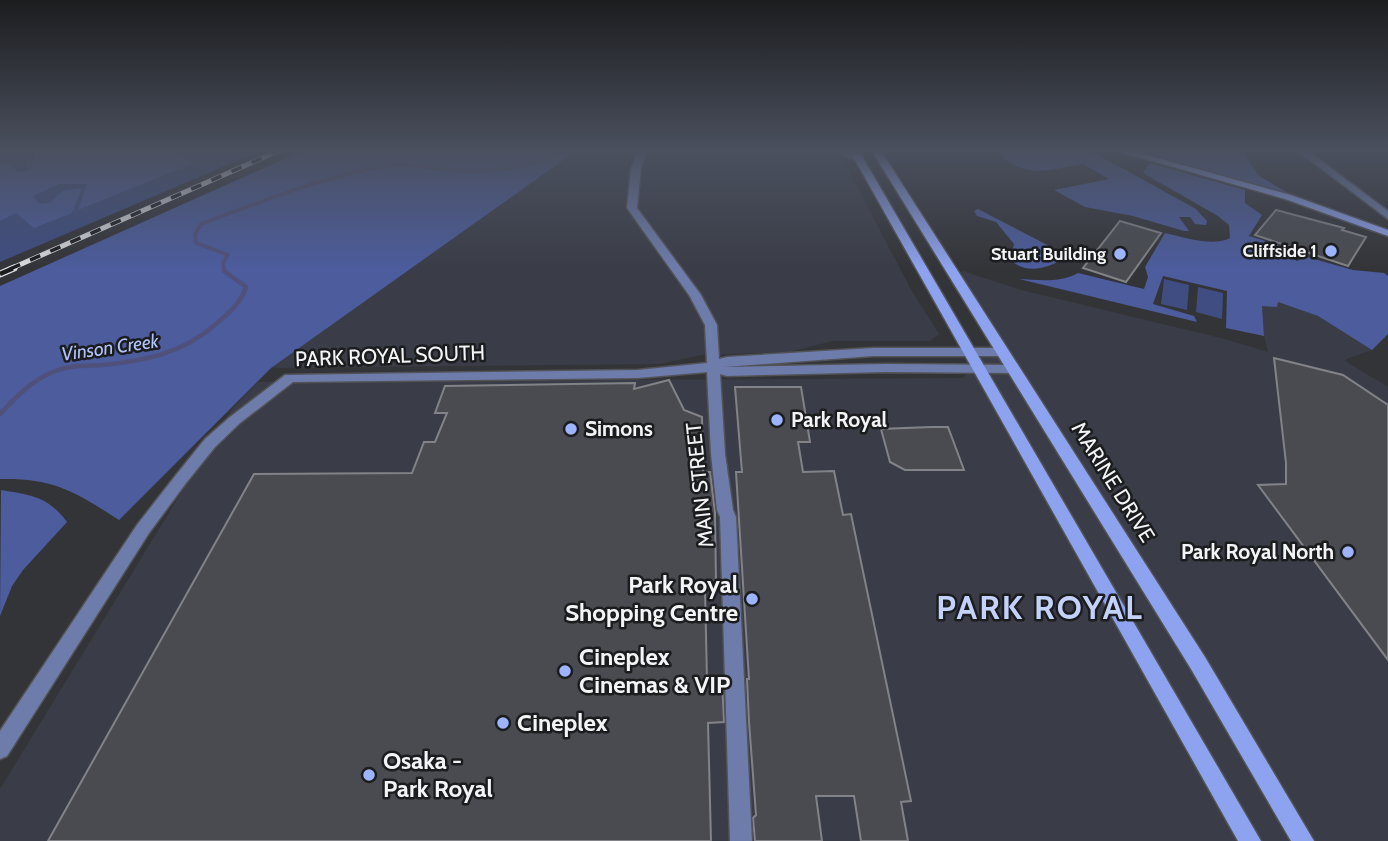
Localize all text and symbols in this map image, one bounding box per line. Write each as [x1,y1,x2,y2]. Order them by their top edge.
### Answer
place label: Cliffside 1 [1243,240,1317,262]
place label: Stuart Building [991,243,1106,265]
marker: Cliffside 1 [1323,243,1339,259]
marker: Stuart Building [1112,246,1128,262]
water label: Vinson Creek [60,329,161,366]
street label: PARK ROYAL SOUTH [295,340,485,371]
place label: Park Royal [791,407,888,432]
marker: Park Royal [769,412,785,428]
place label: Simons [585,416,653,441]
street label: MARINE DRIVE [1067,417,1160,546]
marker: Simons [563,421,579,437]
street label: MAIN STREET [681,421,718,549]
place label: Park Royal North [1181,539,1334,564]
marker: Park Royal North [1340,544,1356,560]
place label: Park Royal Shopping Centre [565,570,738,627]
district label: PARK ROYAL [936,587,1144,627]
marker: Park Royal Shopping Centre [744,591,760,607]
place label: Cineplex Cinemas & VIP [579,642,730,699]
marker: Cineplex Cinemas & VIP [557,663,573,679]
place label: Cineplex [517,708,608,737]
marker: Cineplex [495,715,511,731]
place label: Osaka - Park Royal [383,746,493,803]
marker: Osaka - Park Royal [361,767,377,783]

